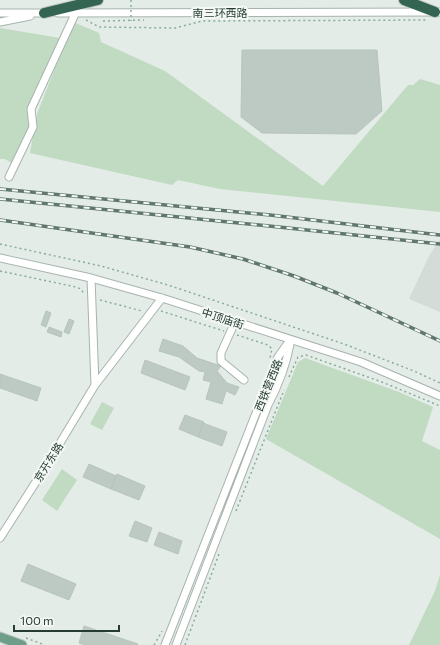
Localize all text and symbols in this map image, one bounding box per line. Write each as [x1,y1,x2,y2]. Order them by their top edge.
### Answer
street label: 南三环西路 [193,6,248,19]
street label: 中顶庙街 [200,305,246,331]
street label: 西铁营西路 [252,357,284,413]
street label: 京开东路 [31,440,65,484]
scale bar [14,607,119,633]
text: 100 m [20,613,54,627]

